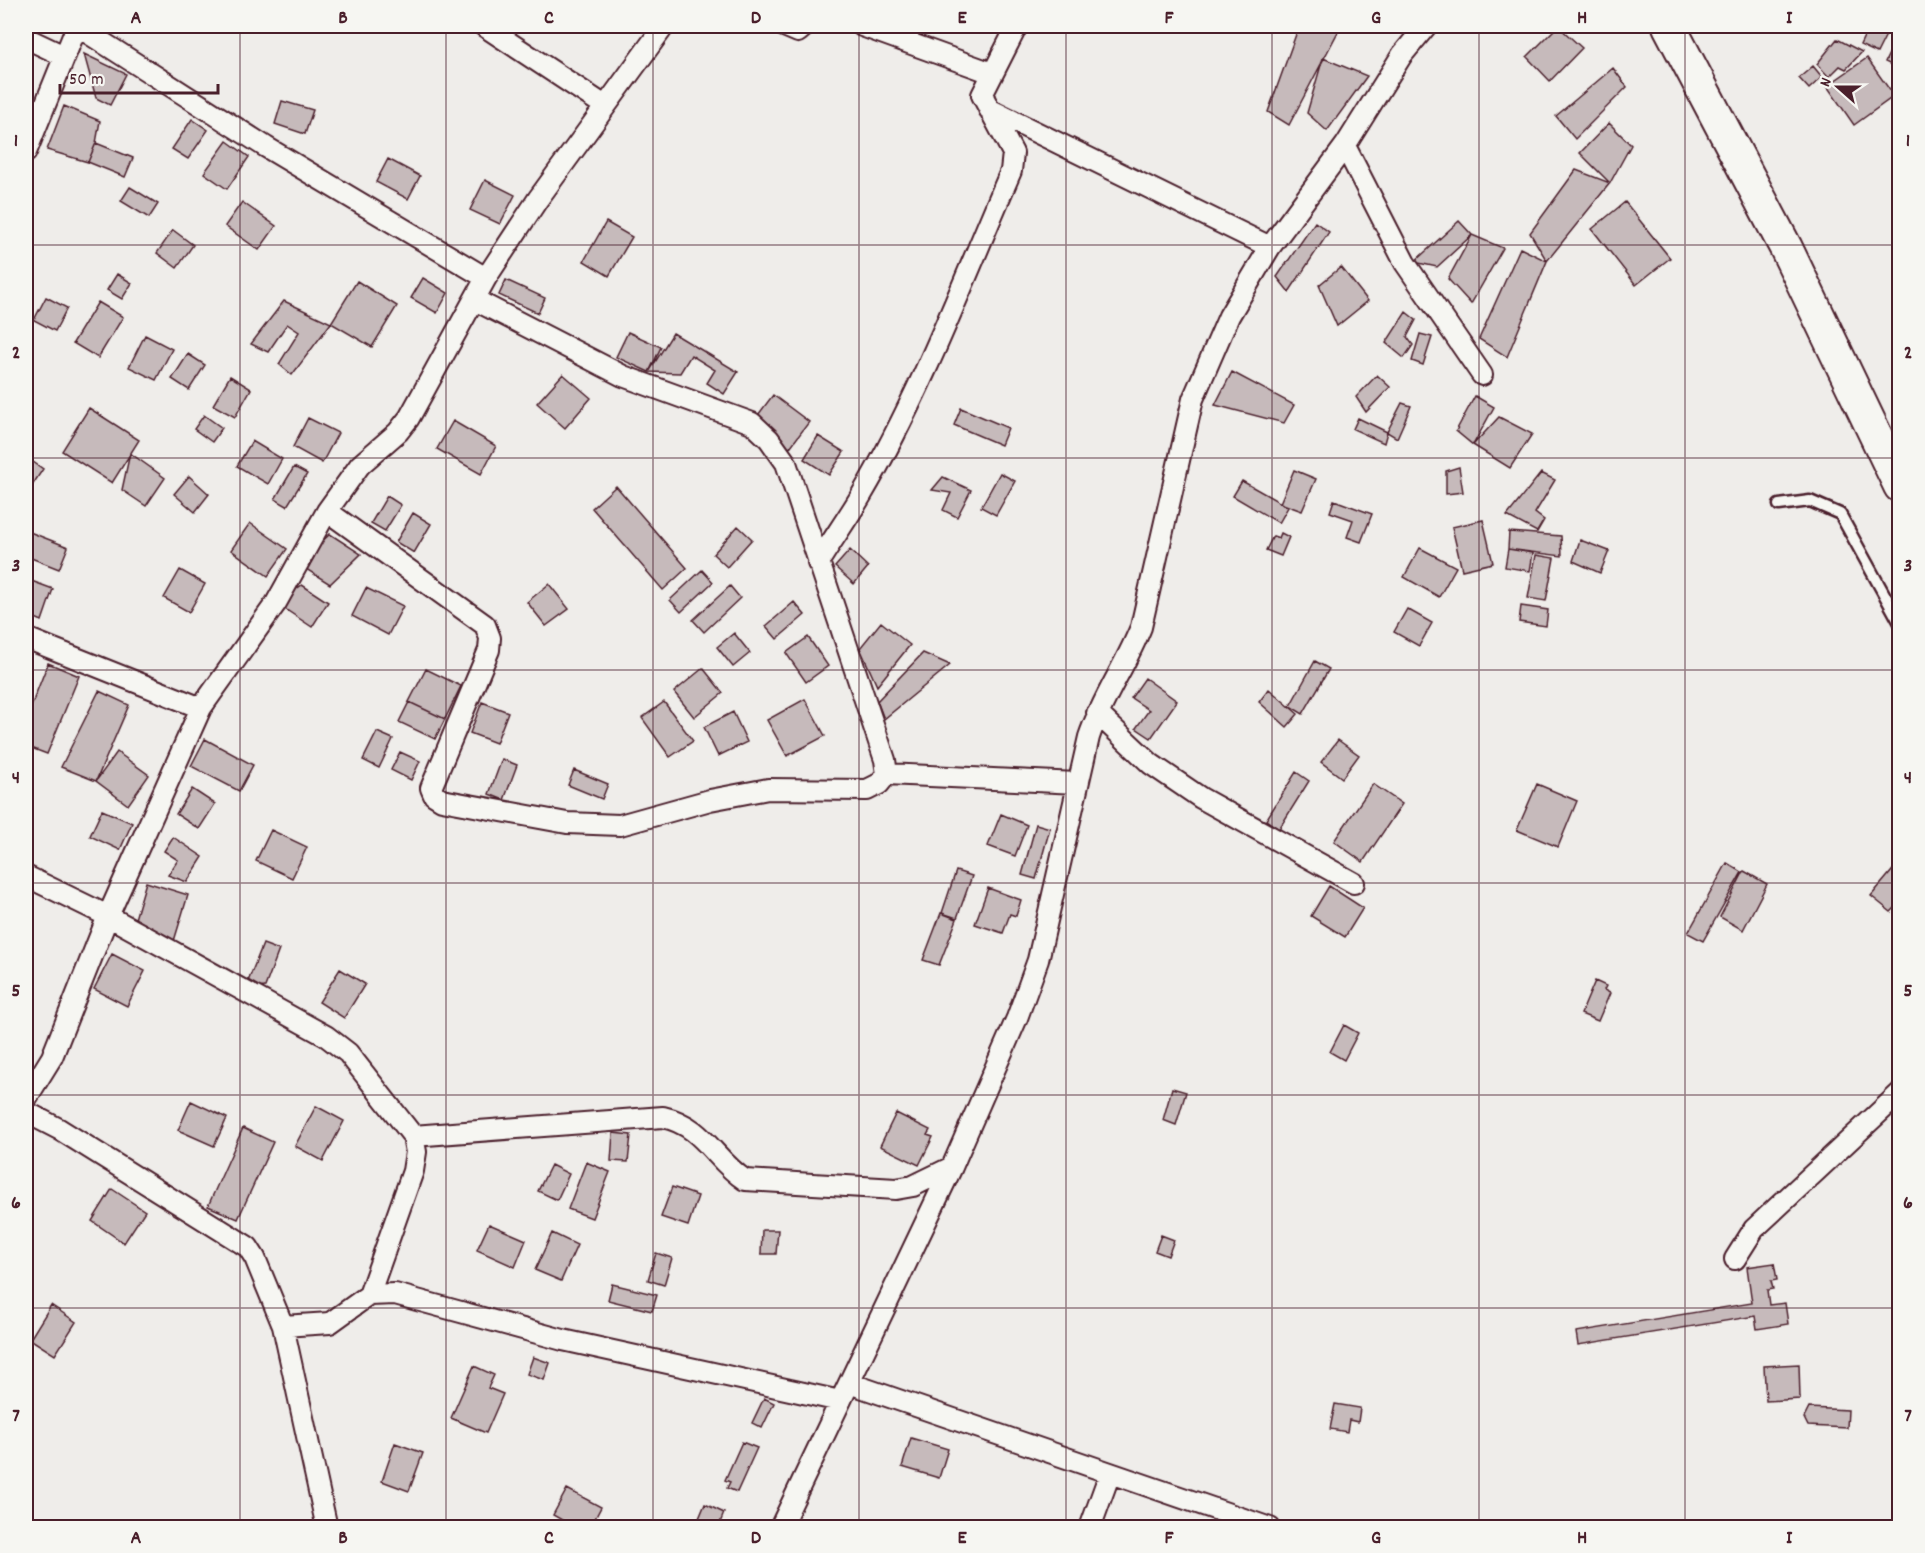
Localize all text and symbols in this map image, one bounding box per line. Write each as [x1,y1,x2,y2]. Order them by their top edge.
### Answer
text: A [131,5,142,33]
text: B [338,5,348,33]
text: C [544,5,554,33]
text: D [751,5,762,33]
text: E [957,5,967,33]
text: F [1165,5,1175,33]
text: G [1371,5,1381,33]
text: H [1577,5,1587,33]
text: I [1786,5,1793,33]
scale bar [60,57,218,95]
north arrow [1808,57,1868,117]
text: 50 m [69,68,104,93]
text: N [1814,75,1839,90]
text: 1 [14,128,18,156]
text: 1 [1906,128,1910,156]
text: 2 [12,340,20,368]
text: 2 [1904,340,1912,368]
text: 3 [12,553,20,581]
text: 3 [1904,553,1912,581]
text: 4 [12,765,20,793]
text: 4 [1904,765,1912,793]
text: 5 [11,978,21,1006]
text: 5 [1903,978,1913,1006]
text: 6 [11,1190,21,1218]
text: 6 [1903,1190,1913,1218]
text: 7 [12,1403,20,1431]
text: 7 [1904,1403,1912,1431]
text: A [131,1525,142,1553]
text: B [338,1525,348,1553]
text: C [544,1525,554,1553]
text: D [751,1525,762,1553]
text: E [957,1525,967,1553]
text: F [1165,1525,1175,1553]
text: G [1371,1525,1381,1553]
text: H [1577,1525,1587,1553]
text: I [1786,1525,1793,1553]

